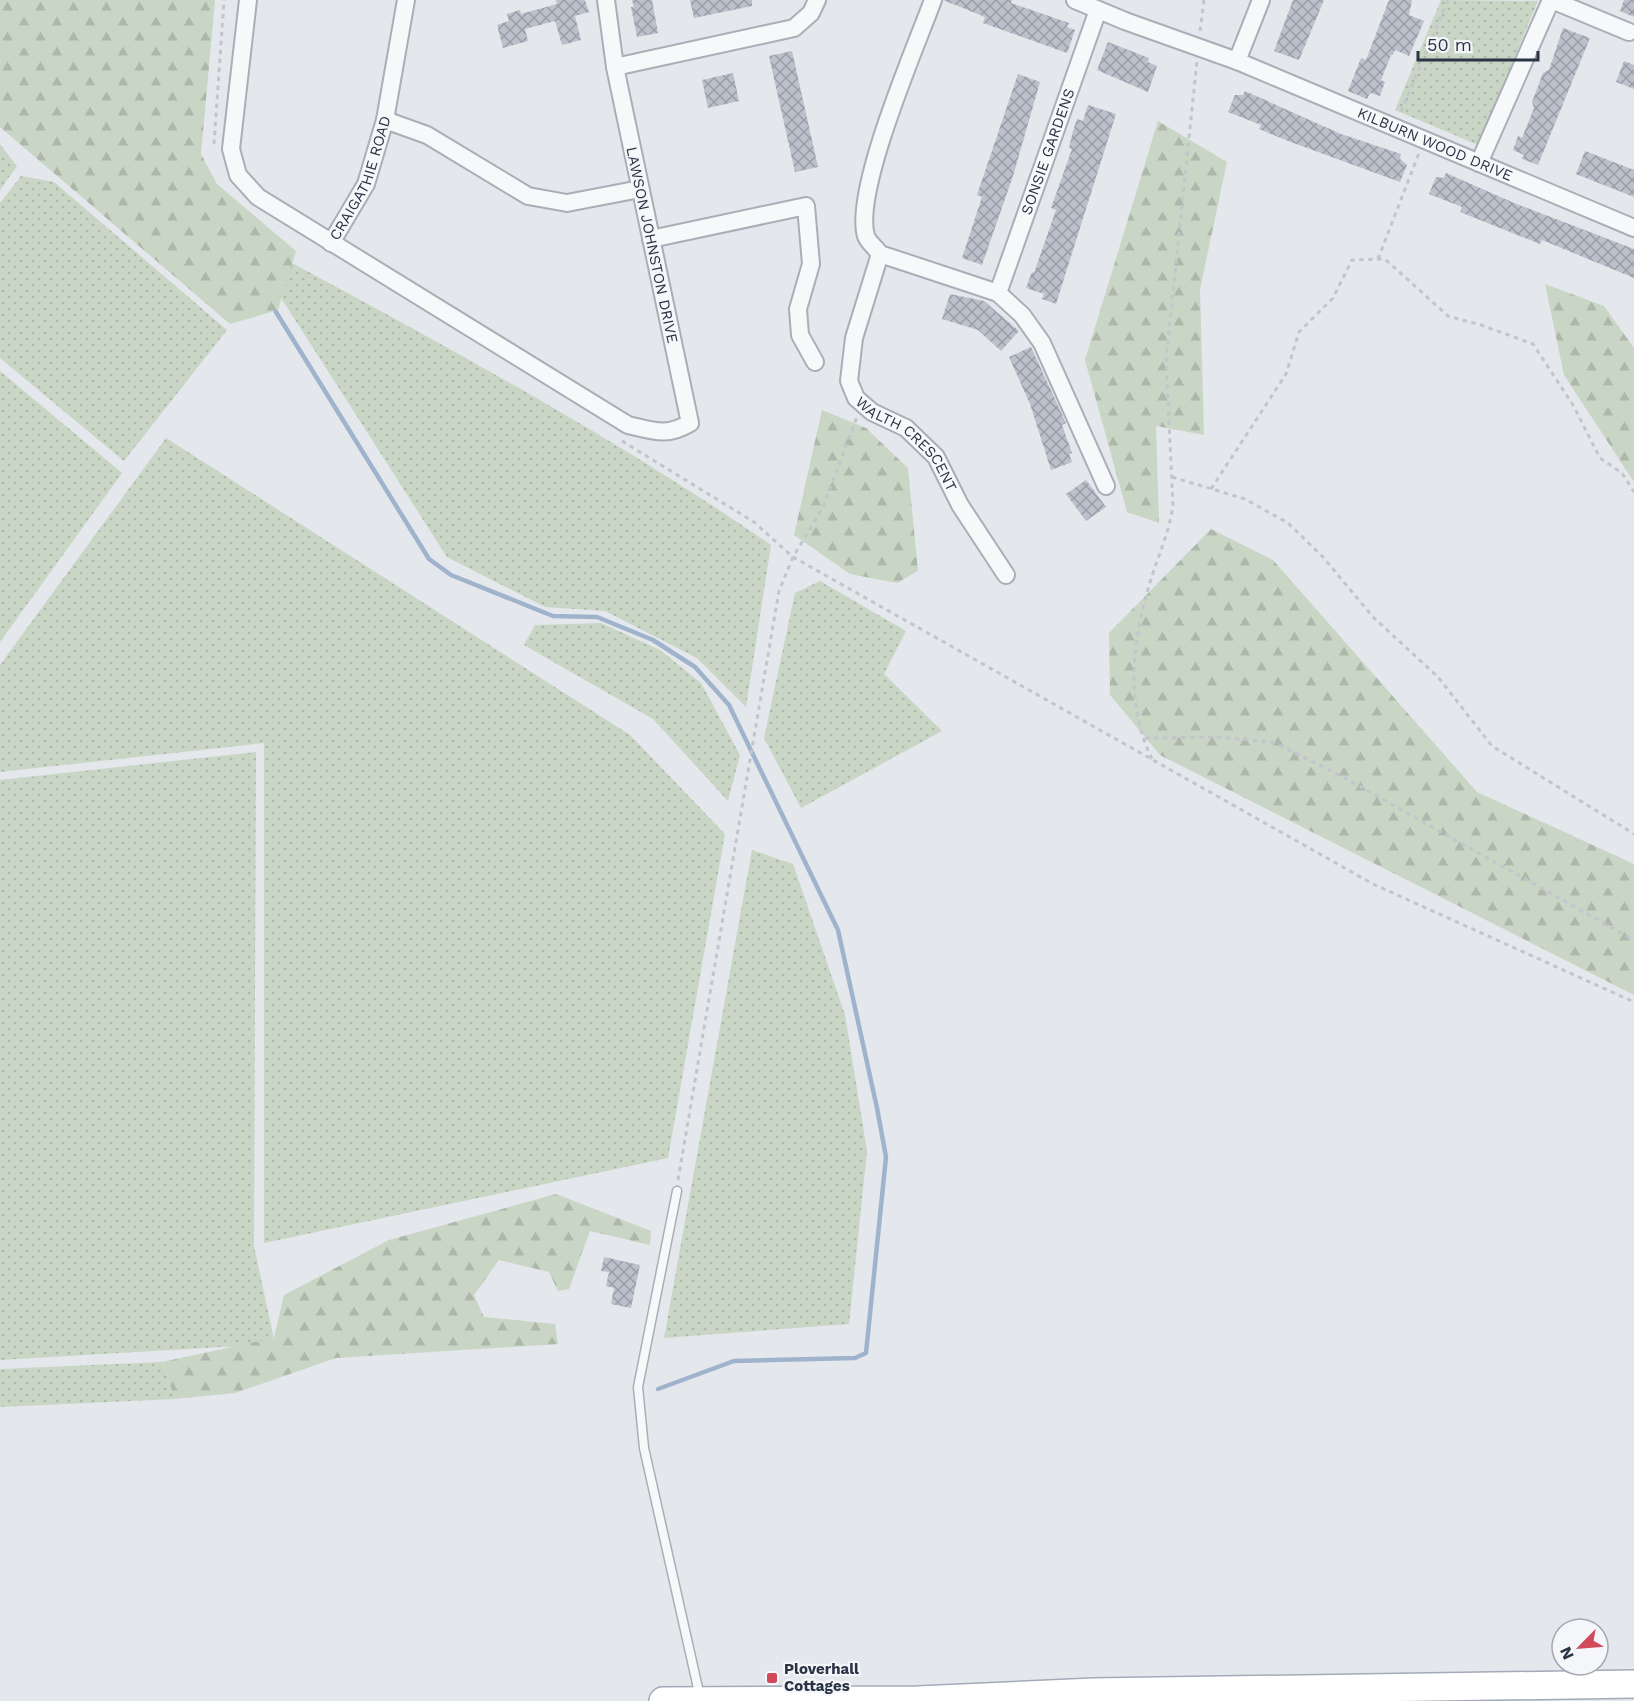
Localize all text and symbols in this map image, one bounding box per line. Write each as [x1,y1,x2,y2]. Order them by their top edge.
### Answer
scale bar [1418,24,1538,62]
text: 50 m [1427,34,1472,55]
street label: SONSIE GARDENS [1017,86,1079,217]
street label: KILBURN WOOD DRIVE [1355,104,1515,185]
street label: CRAIGATHIE ROAD [326,114,395,244]
street label: LAWSON JOHNSTON DRIVE [622,145,682,345]
street label: WALTH CRESCENT [852,393,961,494]
north arrow [1550,1617,1610,1677]
text: N [1556,1644,1578,1663]
place label: Ploverhall Cottages [784,1660,859,1695]
marker: Ploverhall Cottages [765,1671,779,1685]

